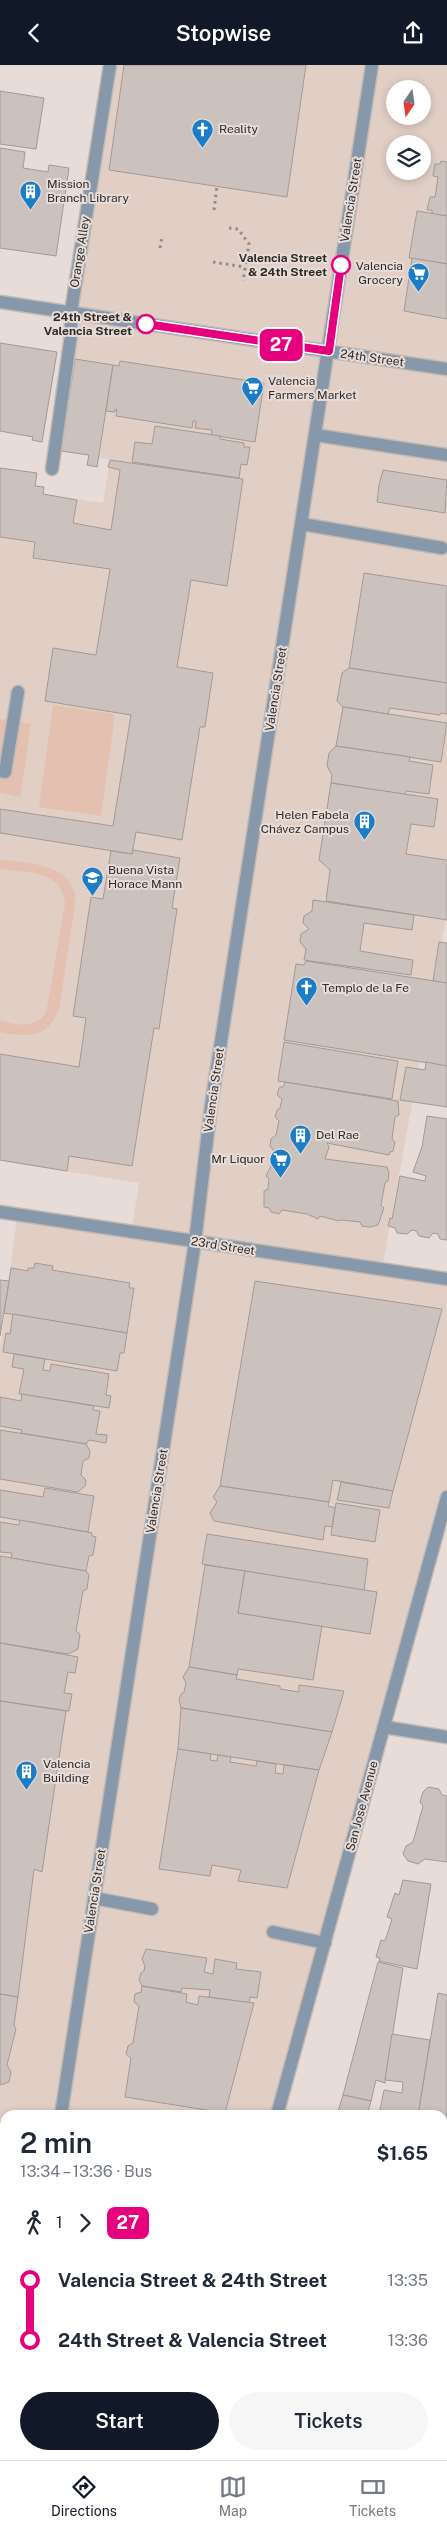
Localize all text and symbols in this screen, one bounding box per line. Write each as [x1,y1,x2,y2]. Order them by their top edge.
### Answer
icon: back [20,19,48,47]
icon: share [399,19,427,47]
text: Stopwise [176,20,271,46]
north arrow [386,80,431,125]
map controls [386,80,431,180]
church icon: Reality [191,117,215,148]
place label: Reality [219,122,258,136]
button: layers [386,135,431,180]
street label: Valencia Street [337,156,365,243]
place label: Mission Branch Library [47,177,129,205]
building icon: Mission Branch Library [19,179,43,210]
street label: Orange Alley [67,215,93,289]
place label: Valencia Street & 24th Street [239,251,327,279]
marker: Valencia Street & 24th Street [331,255,351,275]
place label: Valencia Grocery [356,259,404,287]
supermarket icon: Valencia Grocery [407,261,431,292]
place label: 24th Street & Valencia Street [44,310,132,338]
marker: 24th Street & Valencia Street [136,314,156,334]
line badge: 27 [258,329,304,361]
text: 27 [270,334,292,355]
street label: 24th Street [339,347,405,369]
place label: Valencia Farmers Market [268,374,357,402]
supermarket icon: Valencia Farmers Market [240,376,264,407]
street label: Valencia Street [262,645,290,732]
place label: Helen Fabela Chávez Campus [261,808,349,836]
building icon: Helen Fabela Chávez Campus [353,810,377,841]
place label: Buena Vista Horace Mann [108,863,182,891]
school or university icon: Buena Vista Horace Mann [80,865,104,896]
church icon: Templo de la Fe [294,976,318,1007]
place label: Templo de la Fe [322,981,409,995]
street label: Valencia Street [201,1046,227,1133]
building icon: Del Rae [288,1123,312,1154]
place label: Del Rae [316,1128,359,1142]
supermarket icon: Mr Liquor [269,1147,293,1178]
place label: Mr Liquor [211,1152,265,1166]
street label: 23rd Street [190,1234,256,1258]
street label: Valencia Street [143,1447,171,1534]
place label: Valencia Building [43,1757,90,1785]
building icon: Valencia Building [15,1759,39,1790]
street label: San Jose Avenue [343,1759,381,1853]
street label: Valencia Street [81,1847,109,1934]
text: 2 min [20,2126,92,2159]
text: $1.65 [376,2142,428,2164]
text: 13:34 – 13:36 · Bus [20,2162,152,2181]
icon: walk [20,2209,48,2237]
icon: forward [71,2209,99,2237]
text: 27 [117,2212,139,2233]
text: 1 [56,2213,63,2232]
text: Valencia Street & 24th Street [58,2269,327,2291]
text: 13:35 [387,2271,428,2290]
text: 24th Street & Valencia Street [58,2329,327,2351]
text: 13:36 [388,2331,428,2350]
button: Start [20,2392,219,2450]
button: Tickets [229,2392,428,2450]
tab: Directions [51,2473,117,2519]
tab: Map [219,2473,247,2519]
tab: Tickets [349,2473,396,2519]

